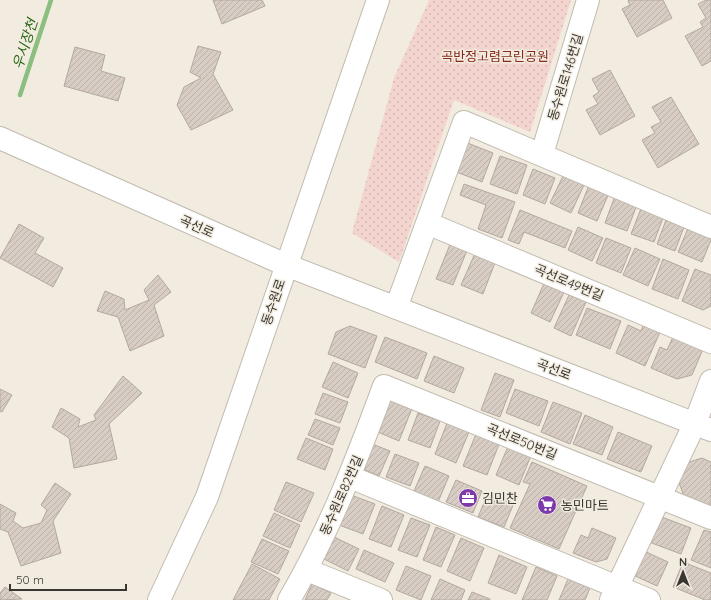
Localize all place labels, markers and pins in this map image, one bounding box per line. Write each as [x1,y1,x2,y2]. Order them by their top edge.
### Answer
office icon: 김민찬 [457,487,479,509]
place label: 김민찬 [482,490,518,506]
supermarket icon: 농민마트 [536,494,558,516]
place label: 농민마트 [561,497,609,513]

